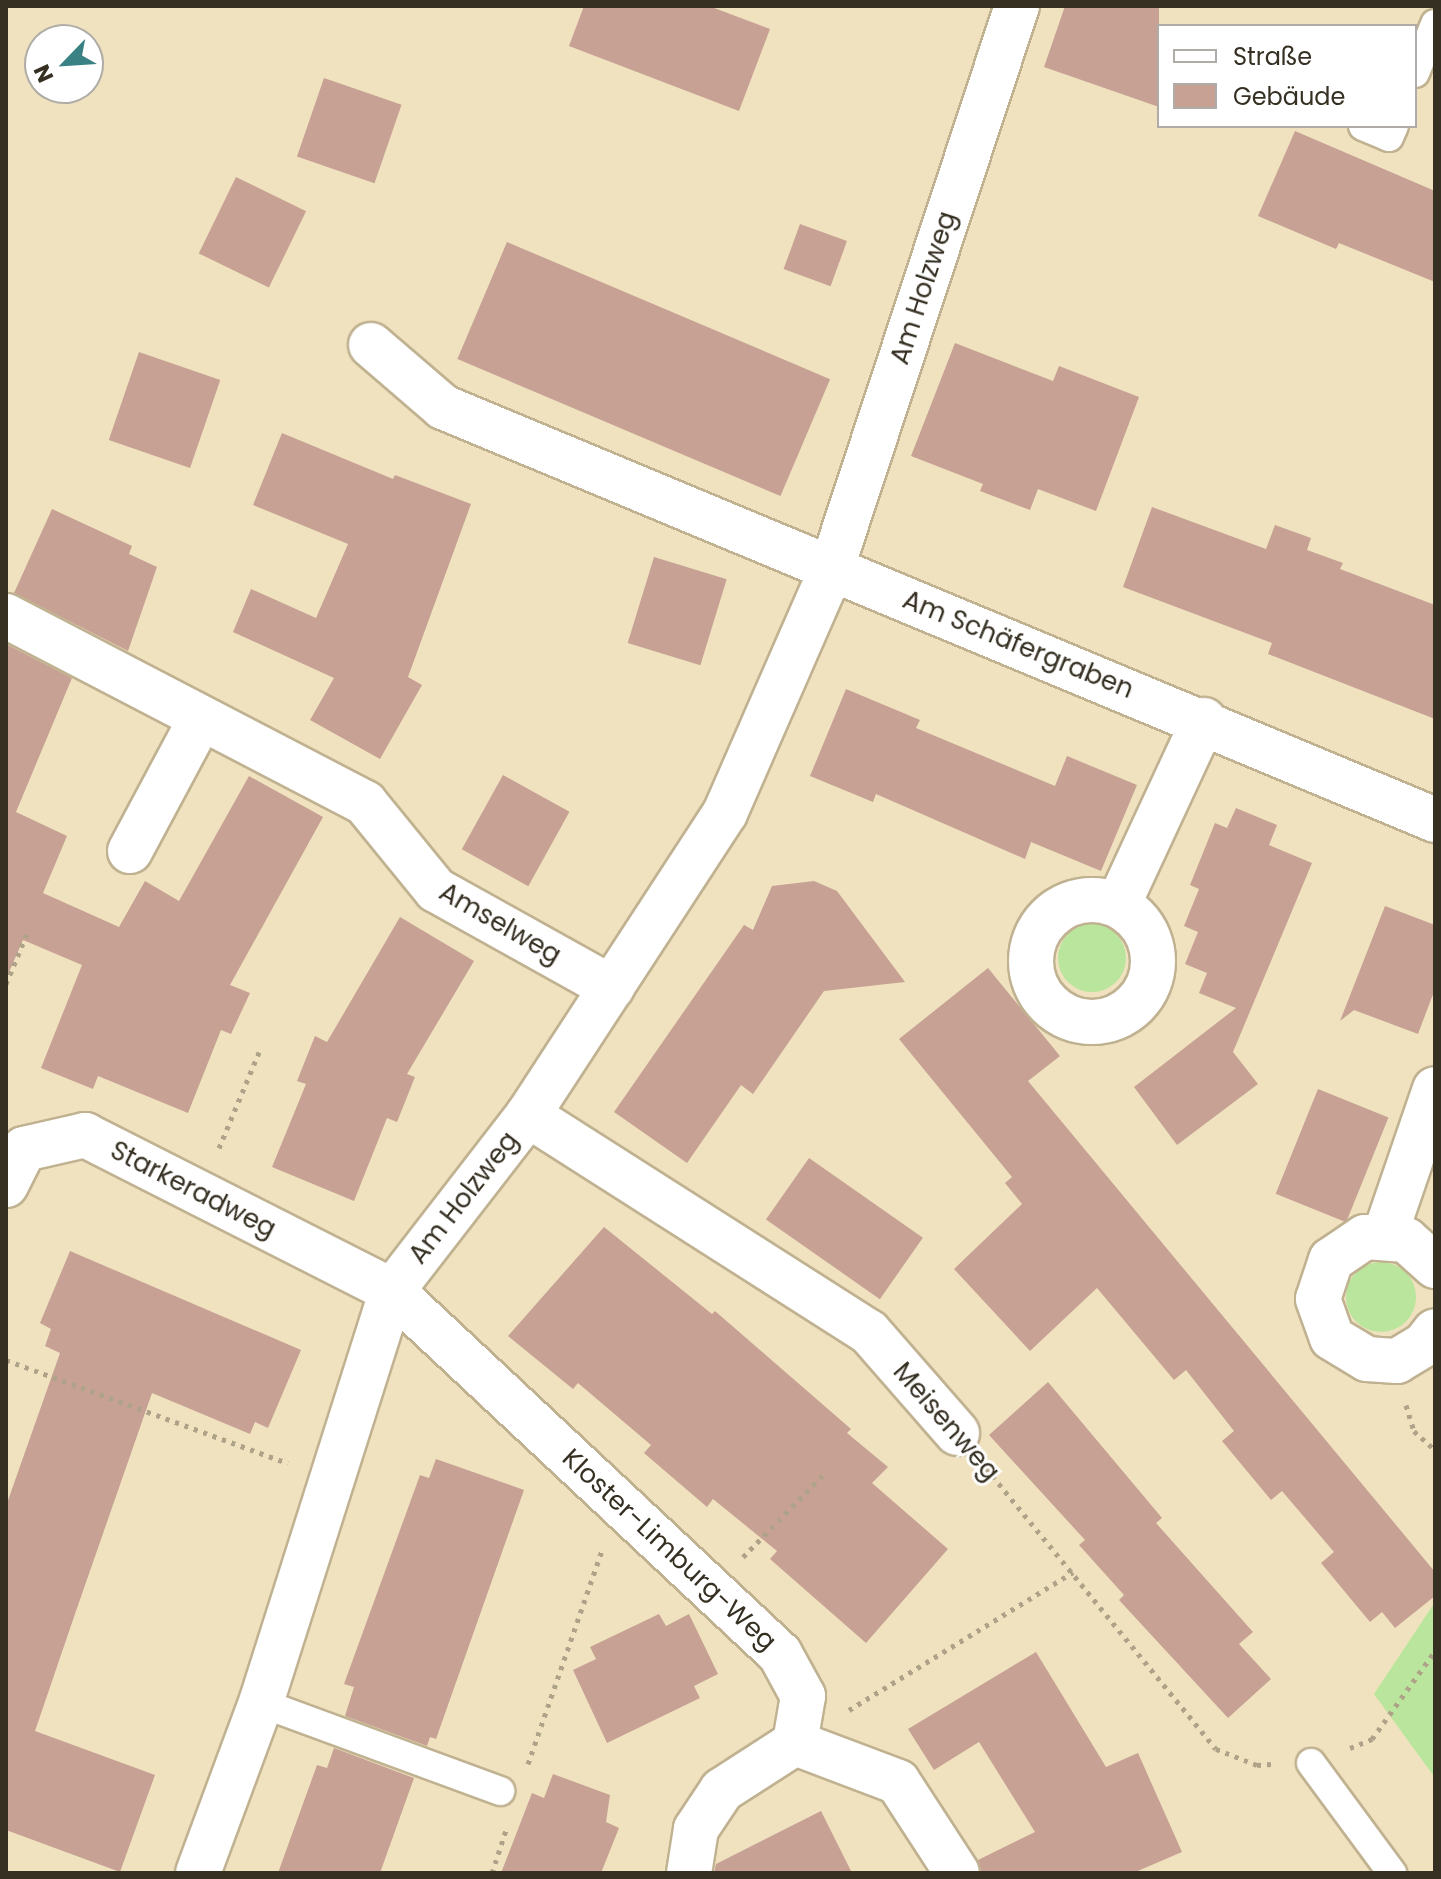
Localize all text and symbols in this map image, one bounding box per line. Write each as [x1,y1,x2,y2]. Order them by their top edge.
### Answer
north arrow [24,24,104,104]
legend [1157,24,1417,128]
text: Straße [1233,40,1312,73]
text: N [26,59,61,88]
text: Gebäude [1233,80,1345,113]
street label: Am Holzweg [885,208,963,368]
street label: Am Schäfergraben [898,584,1138,706]
street label: Amselweg [434,877,566,971]
street label: Am Holzweg [403,1126,525,1270]
street label: Starkeradweg [105,1135,281,1245]
street label: Meisenweg [886,1357,1006,1487]
street label: Kloster-Limburg-Weg [556,1443,782,1657]

